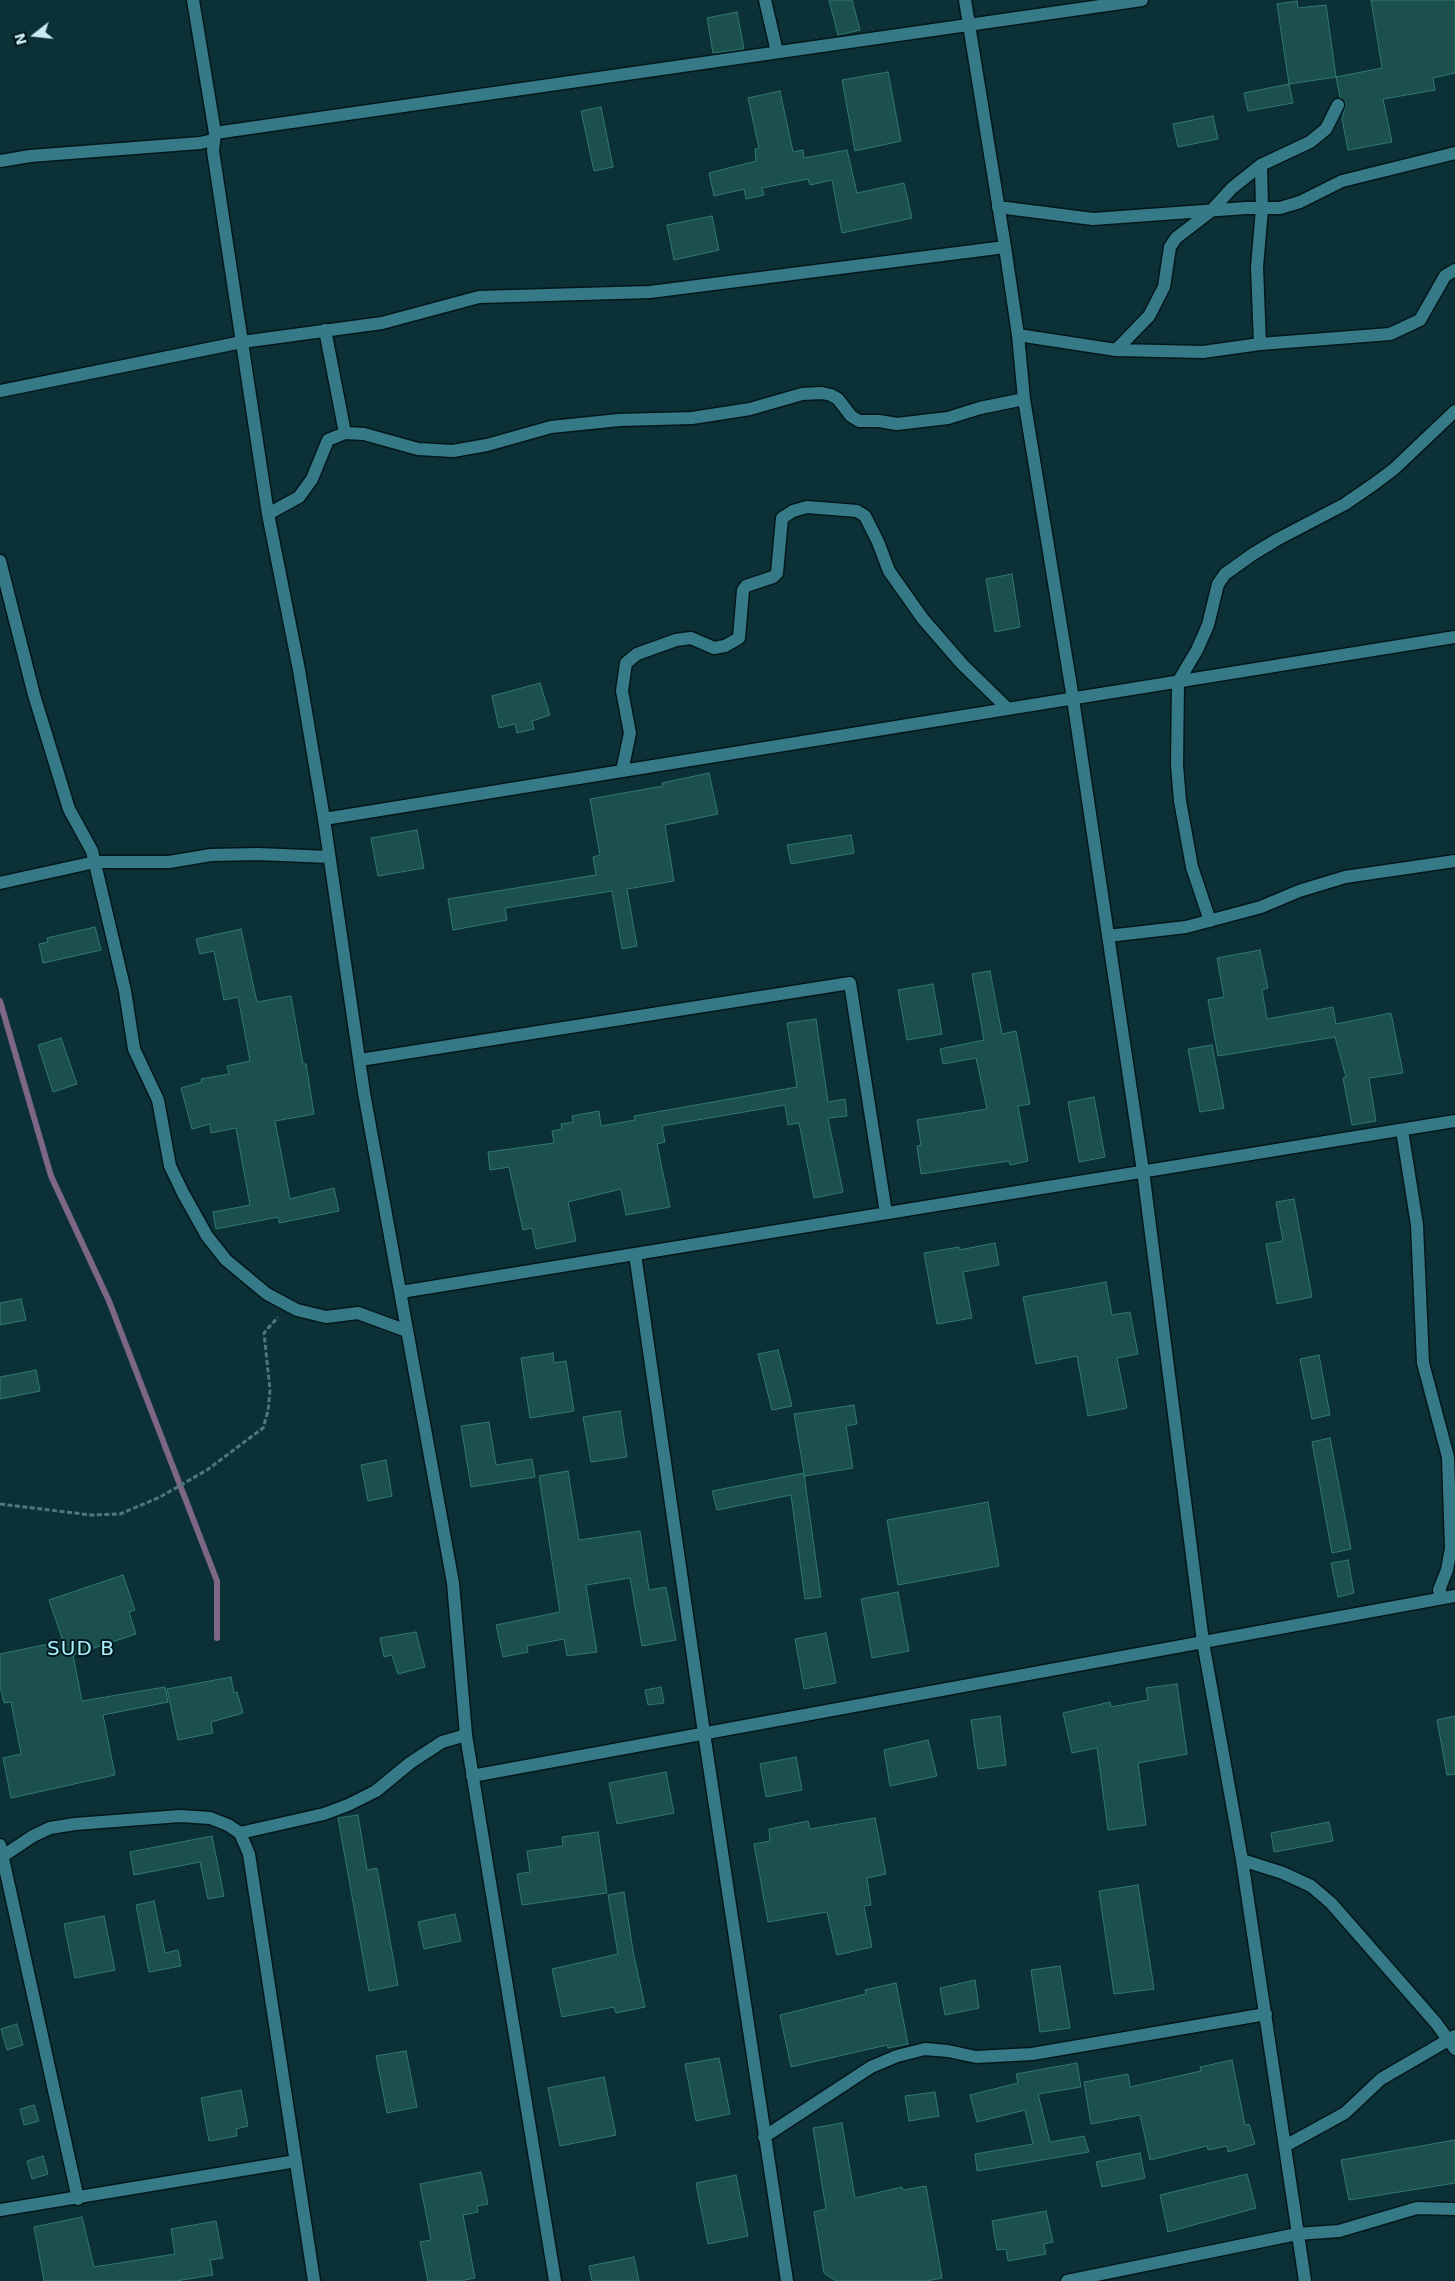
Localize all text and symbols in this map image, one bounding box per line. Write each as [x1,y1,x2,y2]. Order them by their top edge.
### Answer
north arrow [10,10,60,60]
text: N [11,31,30,47]
district label: SUD B [46,1638,116,1662]

